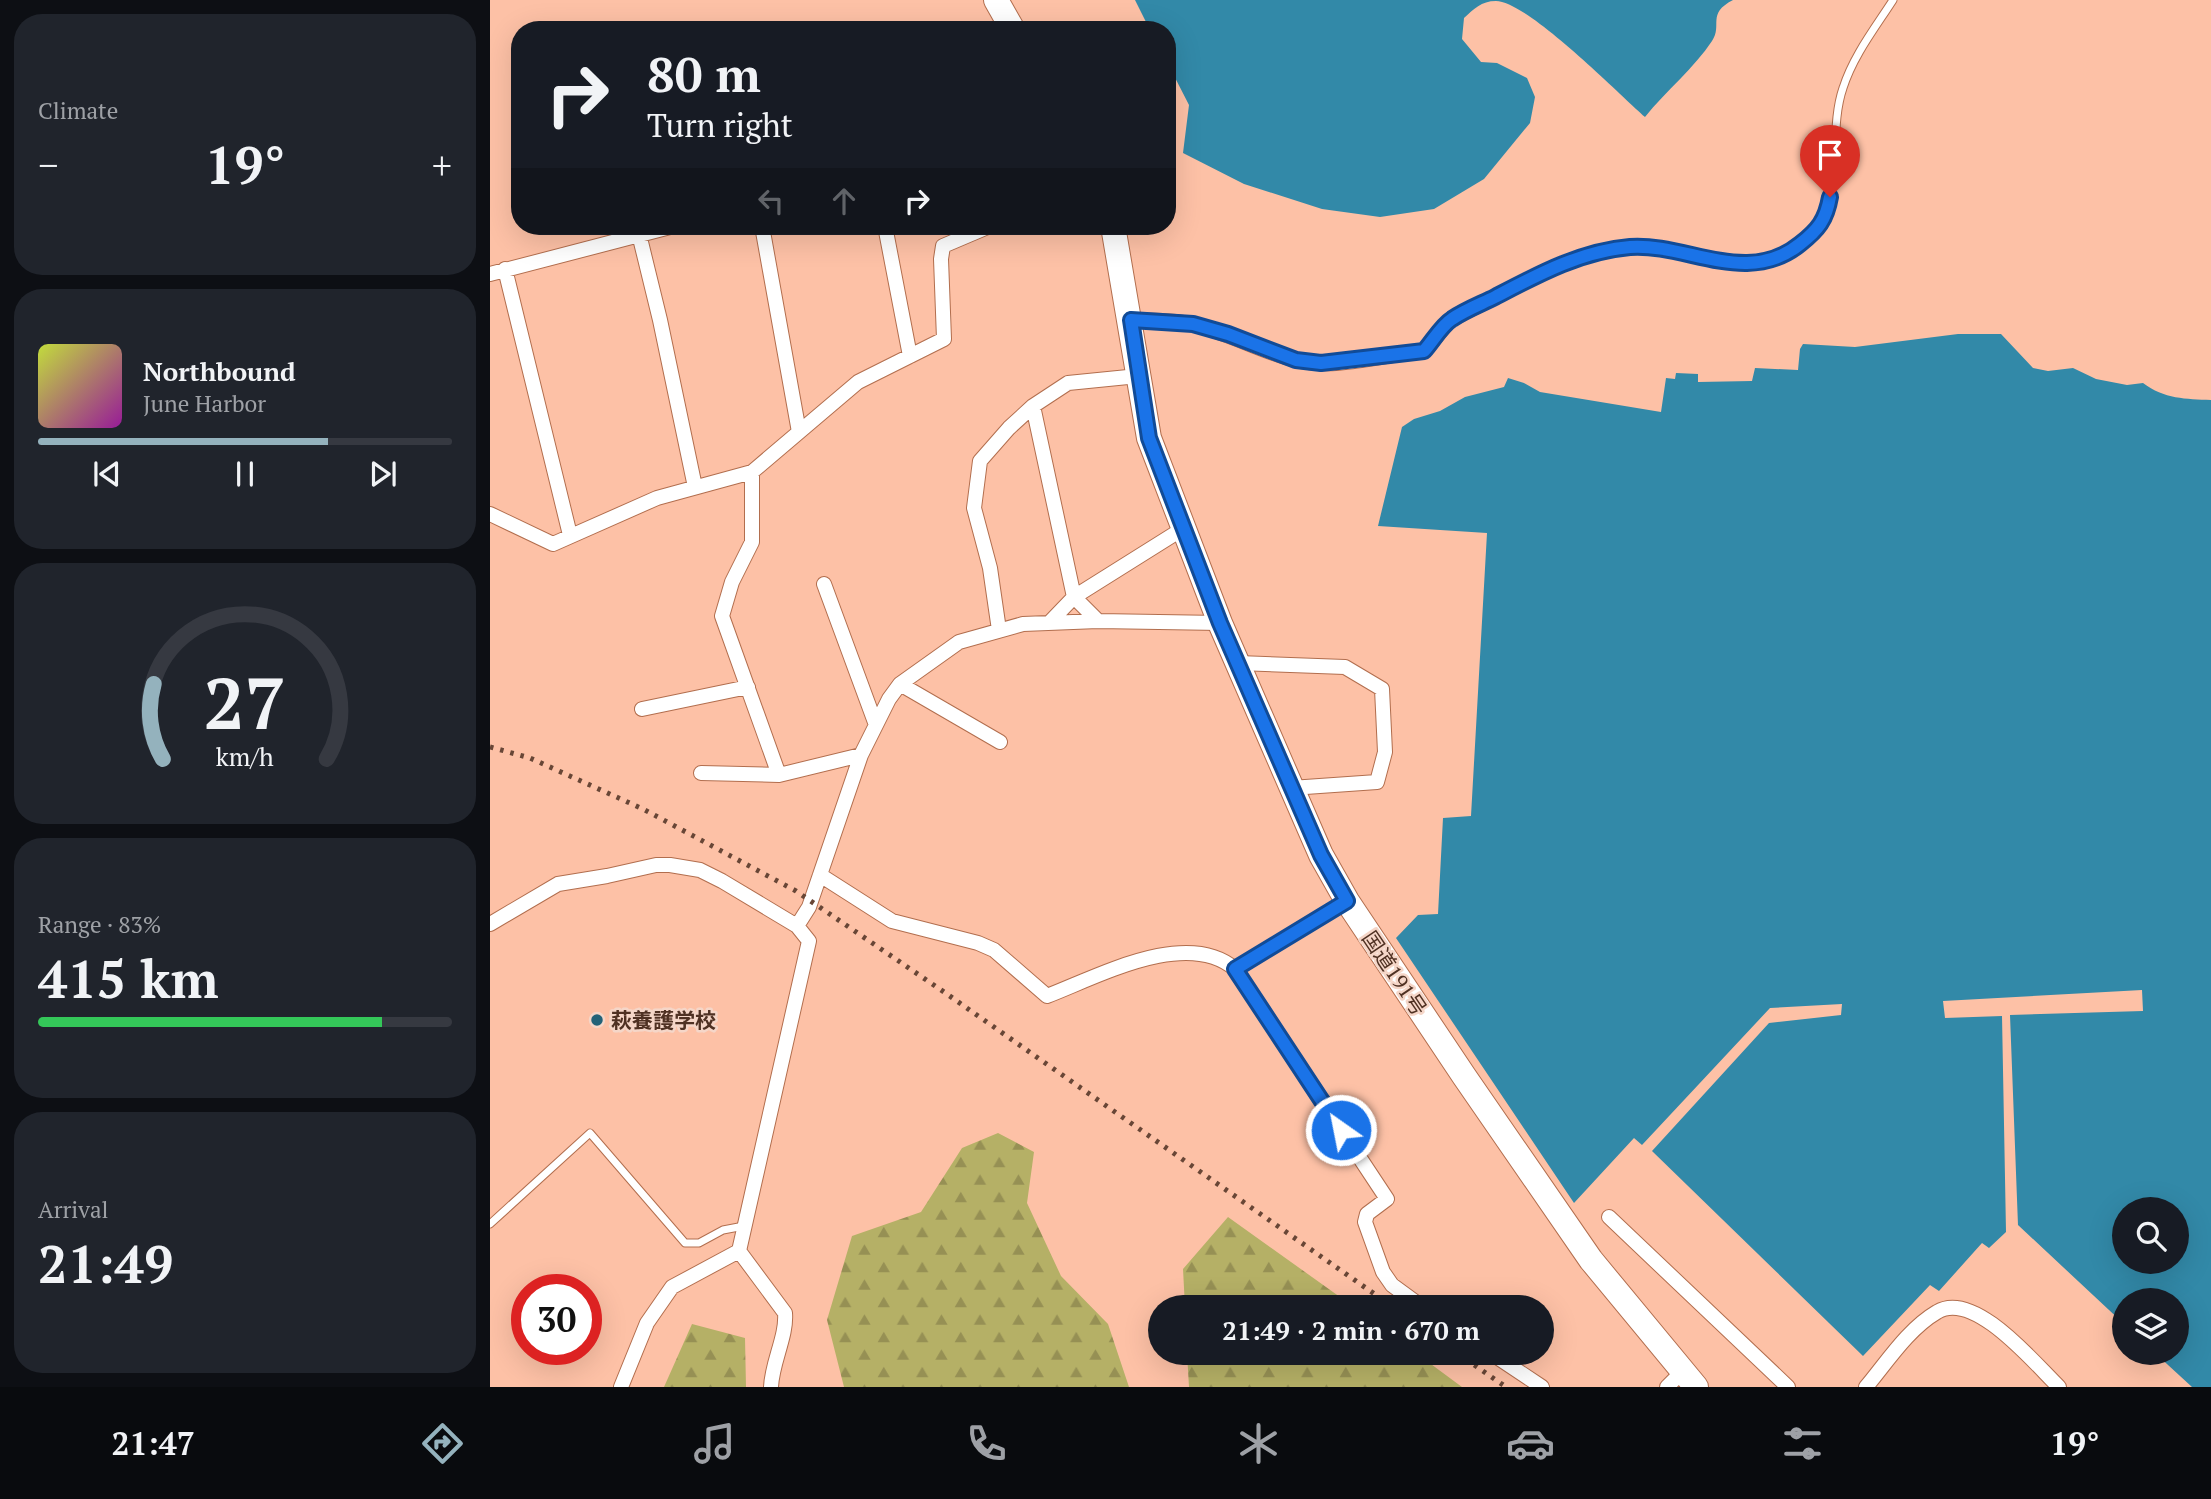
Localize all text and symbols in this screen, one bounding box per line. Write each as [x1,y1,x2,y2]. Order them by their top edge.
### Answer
text: 80 m [647,41,761,106]
icon: right [532,49,623,140]
text: Climate [38,95,118,126]
text: Turn right [647,104,793,146]
pin [1800,125,1860,197]
text: 19° [205,130,285,199]
icon: arrive [1811,136,1849,174]
text: − [38,140,58,190]
text: + [432,140,452,190]
icon: left [752,182,790,220]
icon: ahead [825,182,863,220]
icon: right [898,182,936,220]
text: Northbound [143,354,296,388]
text: June Harbor [143,388,266,419]
icon: previous [88,455,126,493]
icon: pause [226,455,264,493]
icon: next [364,455,402,493]
text: 27 [204,654,286,751]
text: km/h [216,740,274,773]
text: Range · 83% [38,909,161,940]
street label: 国道191号 [1356,925,1434,1021]
text: 415 km [38,944,219,1013]
place label: 萩養護学校 [611,1006,716,1034]
marker: 萩養護学校 [589,1012,605,1028]
position arrow [1304,1093,1378,1167]
text: Arrival [38,1194,109,1225]
map controls [2112,1197,2189,1365]
button: search [2112,1197,2189,1274]
text: 21:49 [38,1229,173,1298]
speed limit sign: 30 [511,1274,602,1365]
button: layers [2112,1288,2189,1365]
text: 21:49 · 2 min · 670 m [1222,1313,1480,1347]
icon: directions [418,1419,467,1468]
icon: music [690,1419,739,1468]
icon: phone [962,1419,1011,1468]
icon: climate [1234,1419,1283,1468]
icon: car [1506,1419,1555,1468]
icon: filters [1778,1419,1827,1468]
text: 21:47 [112,1422,195,1464]
text: 19° [2050,1422,2099,1464]

